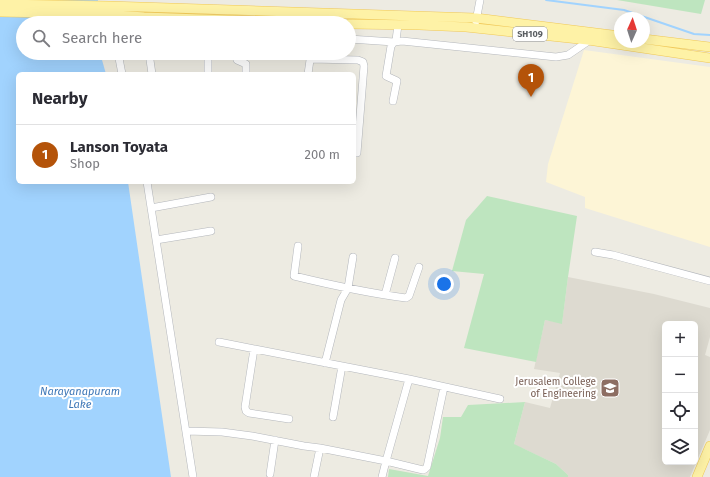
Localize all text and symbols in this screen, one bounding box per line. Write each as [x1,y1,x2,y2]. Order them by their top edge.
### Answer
north arrow [614,12,650,48]
search box [16,16,356,60]
icon: search [30,27,52,49]
road number: SH109 [513,27,547,41]
text: Search here [62,29,142,47]
pin: 1 [518,64,544,97]
text: Nearby [32,88,87,109]
text: Lanson Toyata [70,138,168,156]
text: 1 [42,147,48,162]
text: 200 m [304,147,340,162]
text: Shop [70,156,100,171]
your location [434,274,454,294]
map controls [662,321,698,465]
button: + [662,321,698,357]
button: − [662,357,698,393]
place label: Jerusalem College of Engineering [515,376,597,400]
school or university icon: Jerusalem College of Engineering [599,377,621,399]
water label: Narayanapuram Lake [40,385,120,411]
button: locate [662,393,698,429]
button: layers [662,429,698,465]

